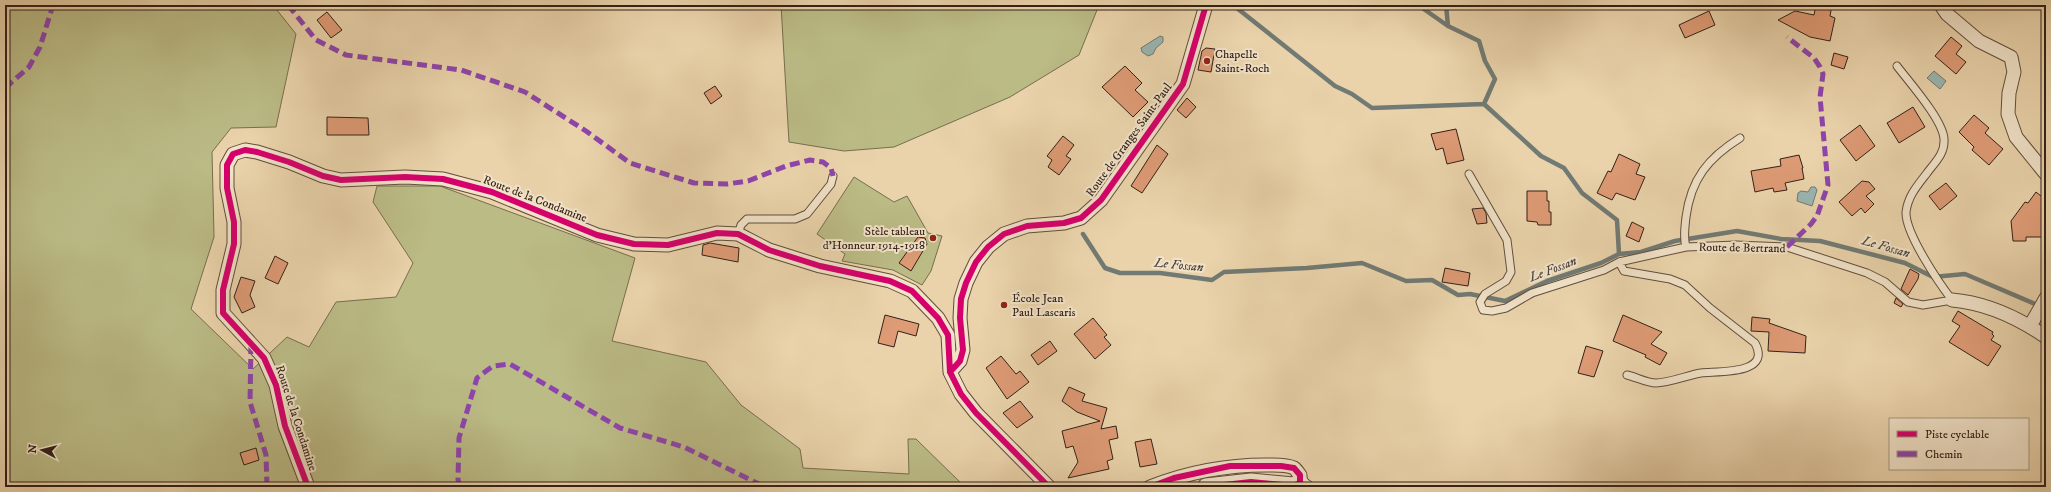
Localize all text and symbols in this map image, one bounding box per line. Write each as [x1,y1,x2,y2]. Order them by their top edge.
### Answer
place label: Chapelle Saint-Roch [1215,47,1270,76]
marker: Chapelle Saint-Roch [1202,56,1212,66]
street label: Route de Granges Saint-Paul [1083,80,1176,200]
street label: Route de la Condamine [481,172,589,226]
place label: Stèle tableau d'Honneur 1914-1918 [823,224,925,253]
water label: Le Fossan [1859,232,1912,262]
marker: Stèle tableau d'Honneur 1914-1918 [928,233,938,243]
street label: Route de Bertrand [1698,240,1786,256]
water label: Le Fossan [1526,253,1579,286]
water label: Le Fossan [1153,254,1205,276]
place label: École Jean Paul Lascaris [1012,291,1076,320]
marker: École Jean Paul Lascaris [999,300,1009,310]
street label: Route de la Condamine [272,363,320,473]
legend [1889,418,2029,470]
text: Piste cyclable [1925,427,1989,442]
north arrow [22,430,62,470]
text: N [26,444,41,454]
text: Chemin [1925,447,1963,462]

